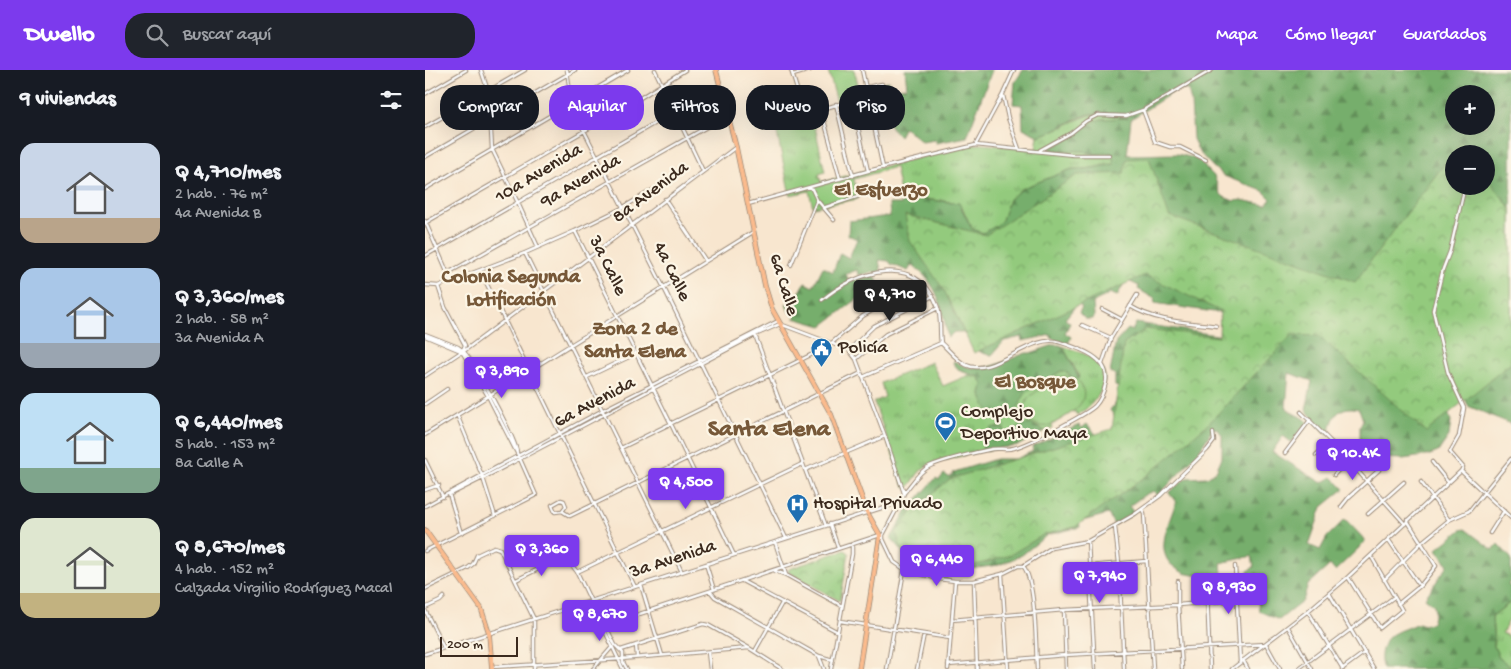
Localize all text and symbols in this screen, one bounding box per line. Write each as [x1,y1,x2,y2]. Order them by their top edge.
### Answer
search box [125,13,475,58]
text: Dwello [25,21,95,50]
icon: search [143,21,171,49]
text: Buscar aquí [183,24,271,47]
text: Mapa [1216,25,1257,46]
text: Cómo llegar [1285,25,1375,46]
text: Guardados [1403,25,1486,46]
chip: Comprar [440,85,539,130]
chip: Alquilar [549,85,644,130]
chip: Filtros [654,85,736,130]
chip: Nuevo [746,85,829,130]
chip: Piso [839,85,905,130]
map controls [1445,85,1495,195]
button: + [1445,85,1495,135]
icon: filters [377,86,405,114]
text: 9 viviendas [20,88,116,113]
street label: 10a Avenida [490,138,588,210]
button: − [1445,145,1495,195]
street label: 9a Avenida [536,149,626,215]
street label: 8a Avenida [608,156,695,229]
text: Q 4,710/mes [175,161,280,186]
icon: home [60,163,120,223]
district label: El Esfuerzo [834,180,928,203]
text: 2 hab. · 76 m² [175,186,268,205]
text: 4a Avenida B [175,205,261,224]
street label: 3a Calle [582,231,631,300]
street label: 4a Calle [647,239,695,306]
street label: 6a Calle [763,251,803,319]
district label: Colonia Segunda Lotificación [441,267,581,313]
pin: Q 4,710 [844,280,936,322]
text: Q 3,360/mes [175,286,284,311]
text: Q 4,710 [865,286,916,305]
icon: home [60,288,120,348]
text: 2 hab. · 58 m² [175,311,269,330]
district label: Zona 2 de Santa Elena [584,319,687,365]
text: 3a Avenida A [175,330,263,349]
public building icon: Policía [810,336,834,367]
place label: Policía [837,337,889,360]
pin: Q 3,890 [456,356,548,399]
text: Q 3,890 [475,363,529,382]
street label: 6a Avenida [550,371,641,434]
district label: El Bosque [994,372,1076,395]
place label: Complejo Deportivo Maya [959,401,1089,446]
text: Q 6,440/mes [175,411,282,436]
sports icon: Complejo Deportivo Maya [933,411,957,442]
icon: home [60,413,120,473]
district label: Santa Elena [708,416,832,445]
text: 5 hab. · 153 m² [175,436,275,455]
pin: Q 10.4K [1307,438,1399,481]
text: Q 10.4K [1327,445,1379,464]
text: 8a Calle A [175,455,243,474]
pin: Q 4,500 [640,468,732,510]
text: Q 4,500 [659,474,713,493]
hospital icon: Hospital Privado [785,492,809,523]
place label: Hospital Privado [813,493,943,516]
pin: Q 3,360 [496,534,588,577]
street label: 3a Avenida [626,535,720,585]
text: Q 8,670/mes [175,536,284,561]
icon: home [60,538,120,598]
text: Q 3,360 [515,541,569,560]
pin: Q 6,440 [891,544,983,587]
text: Q 6,440 [911,551,963,570]
text: 4 hab. · 152 m² [175,561,274,580]
pin: Q 7,940 [1054,562,1146,604]
text: Q 7,940 [1074,568,1126,587]
pin: Q 8,930 [1183,572,1275,615]
text: Q 8,930 [1202,579,1256,598]
text: Calzada Virgilio Rodríguez Macal [175,580,392,599]
pin: Q 8,670 [554,600,646,642]
text: Q 8,670 [573,606,627,625]
scale bar [440,634,517,657]
text: 200 m [447,637,483,654]

